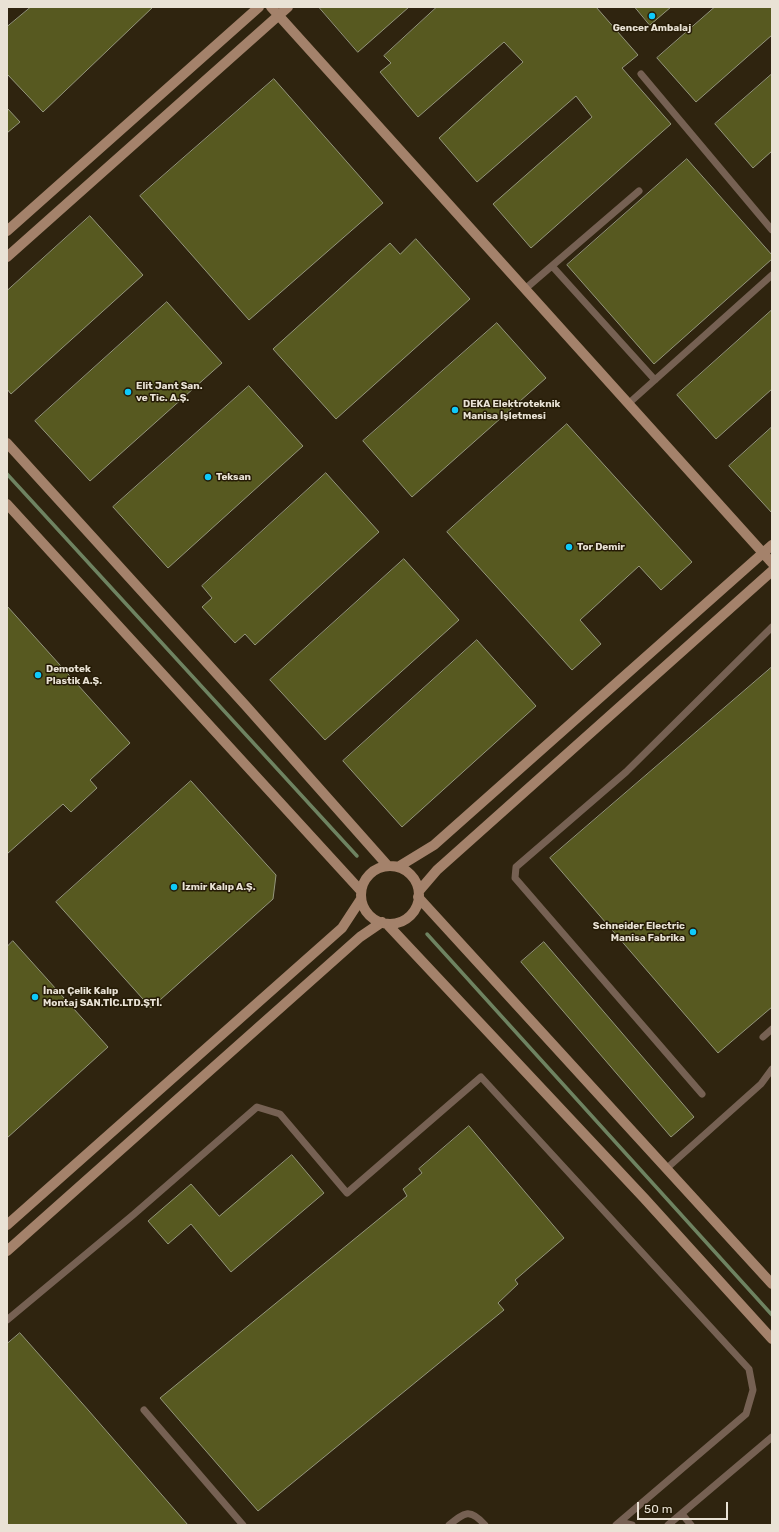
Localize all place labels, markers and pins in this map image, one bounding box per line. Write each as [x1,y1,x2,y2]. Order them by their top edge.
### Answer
marker: Gencer Ambalaj [647,11,657,21]
place label: Gencer Ambalaj [613,22,691,34]
place label: Elit Jant San. ve Tic. A.Ş. [136,380,202,404]
marker: Elit Jant San. ve Tic. A.Ş. [123,387,133,397]
place label: DEKA Elektroteknik Manisa İşletmesi [463,398,560,422]
marker: DEKA Elektroteknik Manisa İşletmesi [450,405,460,415]
place label: Teksan [216,471,251,483]
marker: Teksan [203,472,213,482]
place label: Tor Demir [577,541,625,553]
marker: Tor Demir [564,542,574,552]
place label: Demotek Plastik A.Ş. [46,663,102,686]
marker: Demotek Plastik A.Ş. [33,670,43,680]
place label: İzmir Kalıp A.Ş. [182,881,256,893]
marker: İzmir Kalıp A.Ş. [169,882,179,892]
place label: Schneider Electric Manisa Fabrika [593,920,685,944]
marker: Schneider Electric Manisa Fabrika [688,927,698,937]
place label: İnan Çelik Kalıp Montaj SAN.TİC.LTD.ŞTİ. [43,985,162,1008]
marker: İnan Çelik Kalıp Montaj SAN.TİC.LTD.ŞTİ. [30,992,40,1002]

